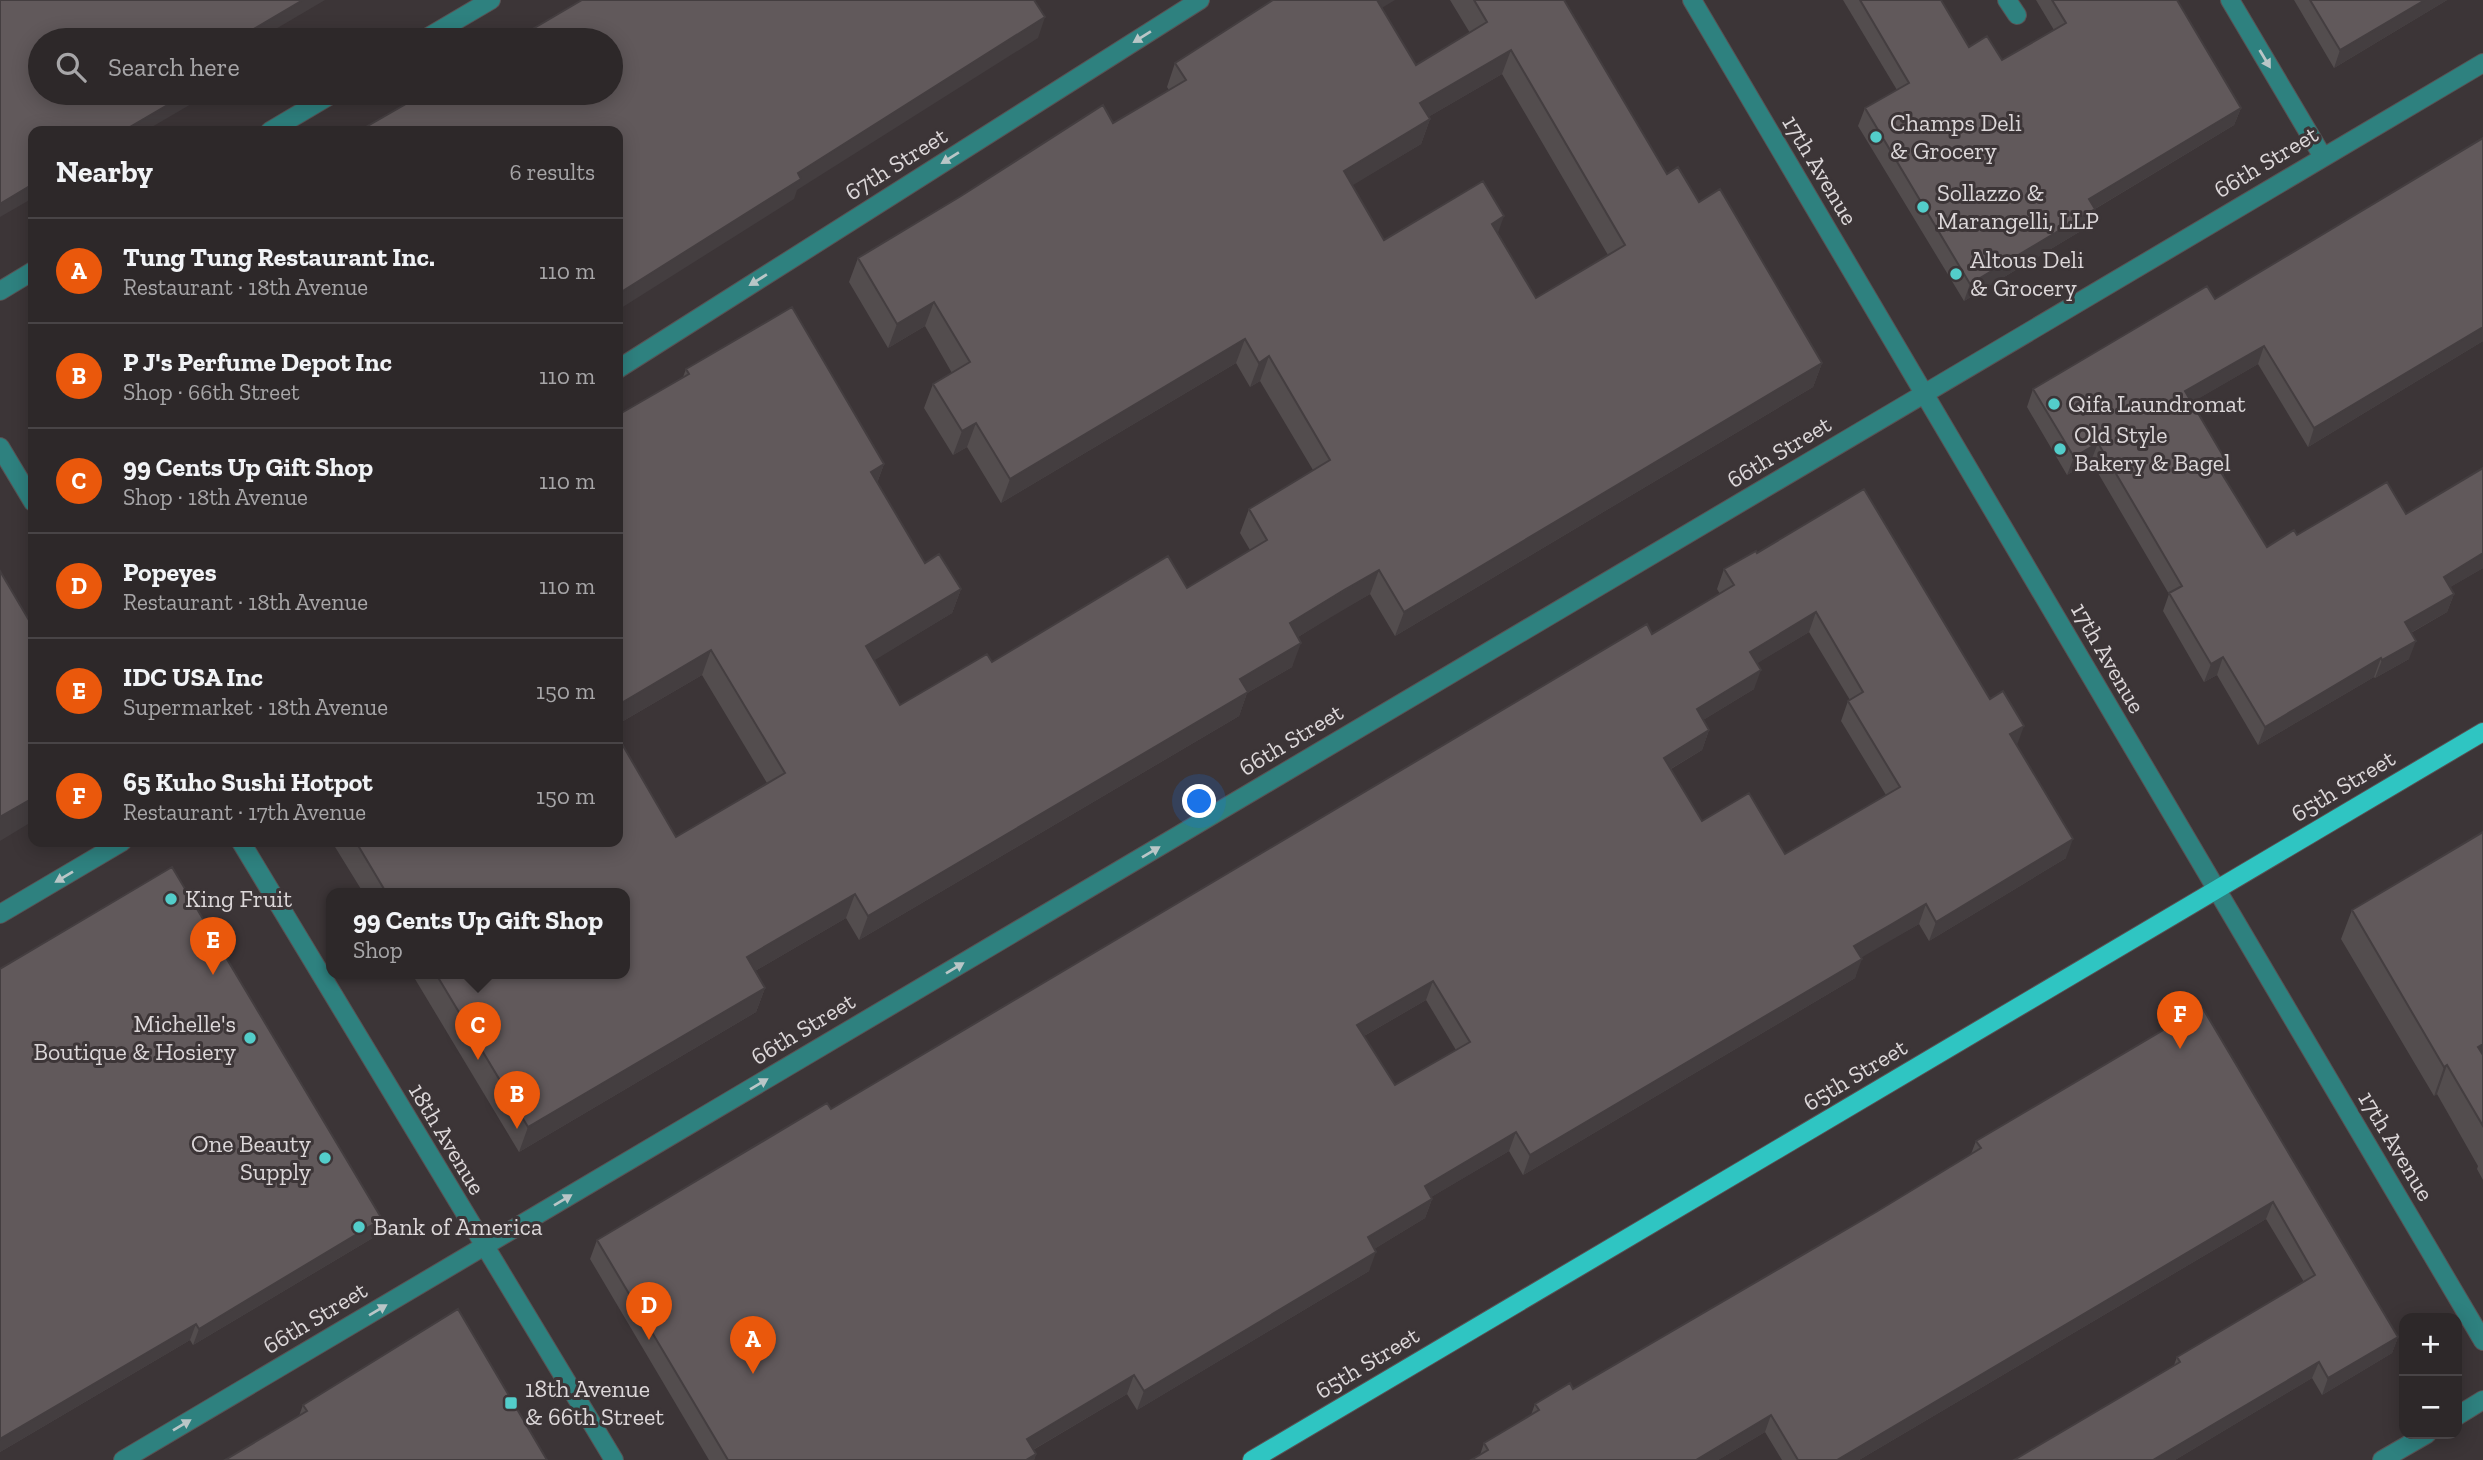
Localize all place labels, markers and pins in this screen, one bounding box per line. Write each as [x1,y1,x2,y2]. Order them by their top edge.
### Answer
place label: Champs Deli & Grocery [1890,108,2022,165]
marker: Champs Deli & Grocery [1868,129,1884,145]
place label: Sollazzo & Marangelli, LLP [1937,178,2099,235]
marker: Sollazzo & Marangelli, LLP [1915,199,1931,215]
place label: Altous Deli & Grocery [1970,245,2084,302]
marker: Altous Deli & Grocery [1948,266,1964,282]
place label: Qifa Laundromat [2068,389,2246,418]
marker: Qifa Laundromat [2046,396,2062,412]
place label: Old Style Bakery & Bagel [2074,420,2231,477]
marker: Old Style Bakery & Bagel [2052,441,2068,457]
place label: King Fruit [185,884,292,913]
marker: King Fruit [163,891,179,907]
pin: E [190,917,236,975]
pin: F [2157,991,2203,1049]
pin: C [455,1002,501,1060]
place label: Michelle's Boutique & Hosiery [33,1009,237,1066]
marker: Michelle's Boutique & Hosiery [242,1030,258,1046]
pin: B [494,1071,540,1129]
place label: One Beauty Supply [191,1129,312,1186]
marker: One Beauty Supply [317,1150,333,1166]
place label: Bank of America [373,1212,543,1241]
marker: Bank of America [351,1219,367,1235]
pin: D [626,1282,672,1340]
pin: A [730,1316,776,1374]
place label: 18th Avenue & 66th Street [525,1374,664,1431]
marker: 18th Avenue & 66th Street [503,1395,519,1411]

